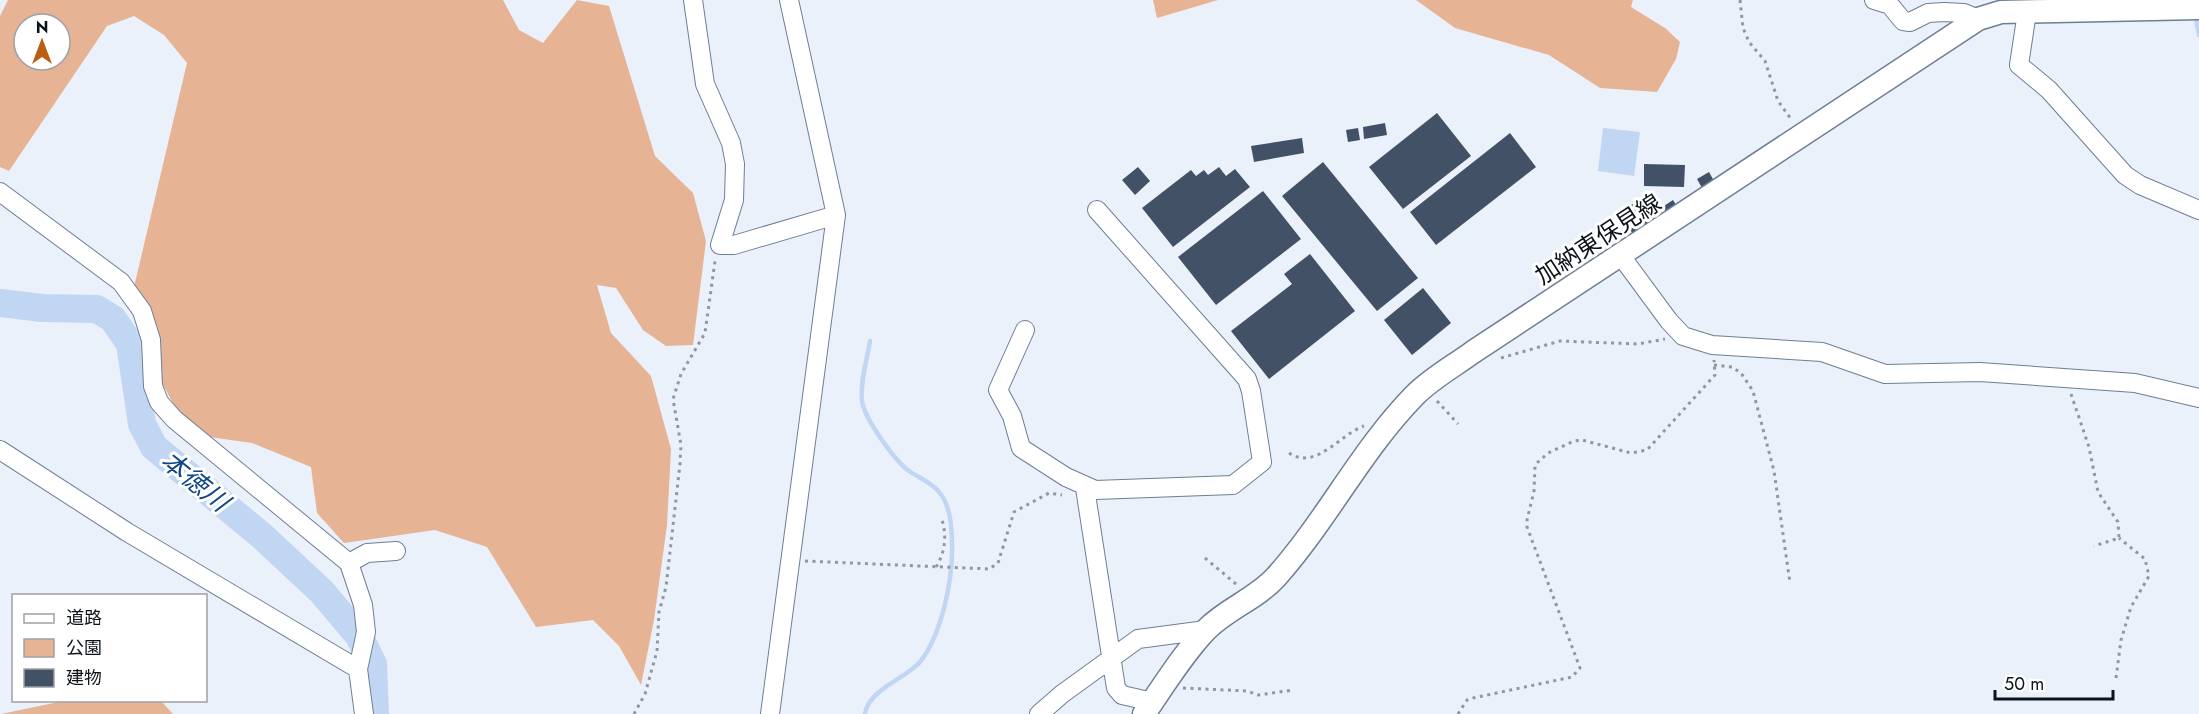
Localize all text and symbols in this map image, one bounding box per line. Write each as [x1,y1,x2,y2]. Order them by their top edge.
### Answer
north arrow [12,12,72,72]
text: N [36,16,48,39]
street label: 加納東保見線 [1528,185,1668,293]
water label: 本徳川 [153,442,240,522]
legend [12,594,207,702]
text: 道路 [66,605,102,631]
text: 公園 [66,635,102,661]
scale bar [1995,663,2114,701]
text: 建物 [66,665,102,691]
text: 50 m [2004,671,2044,697]

